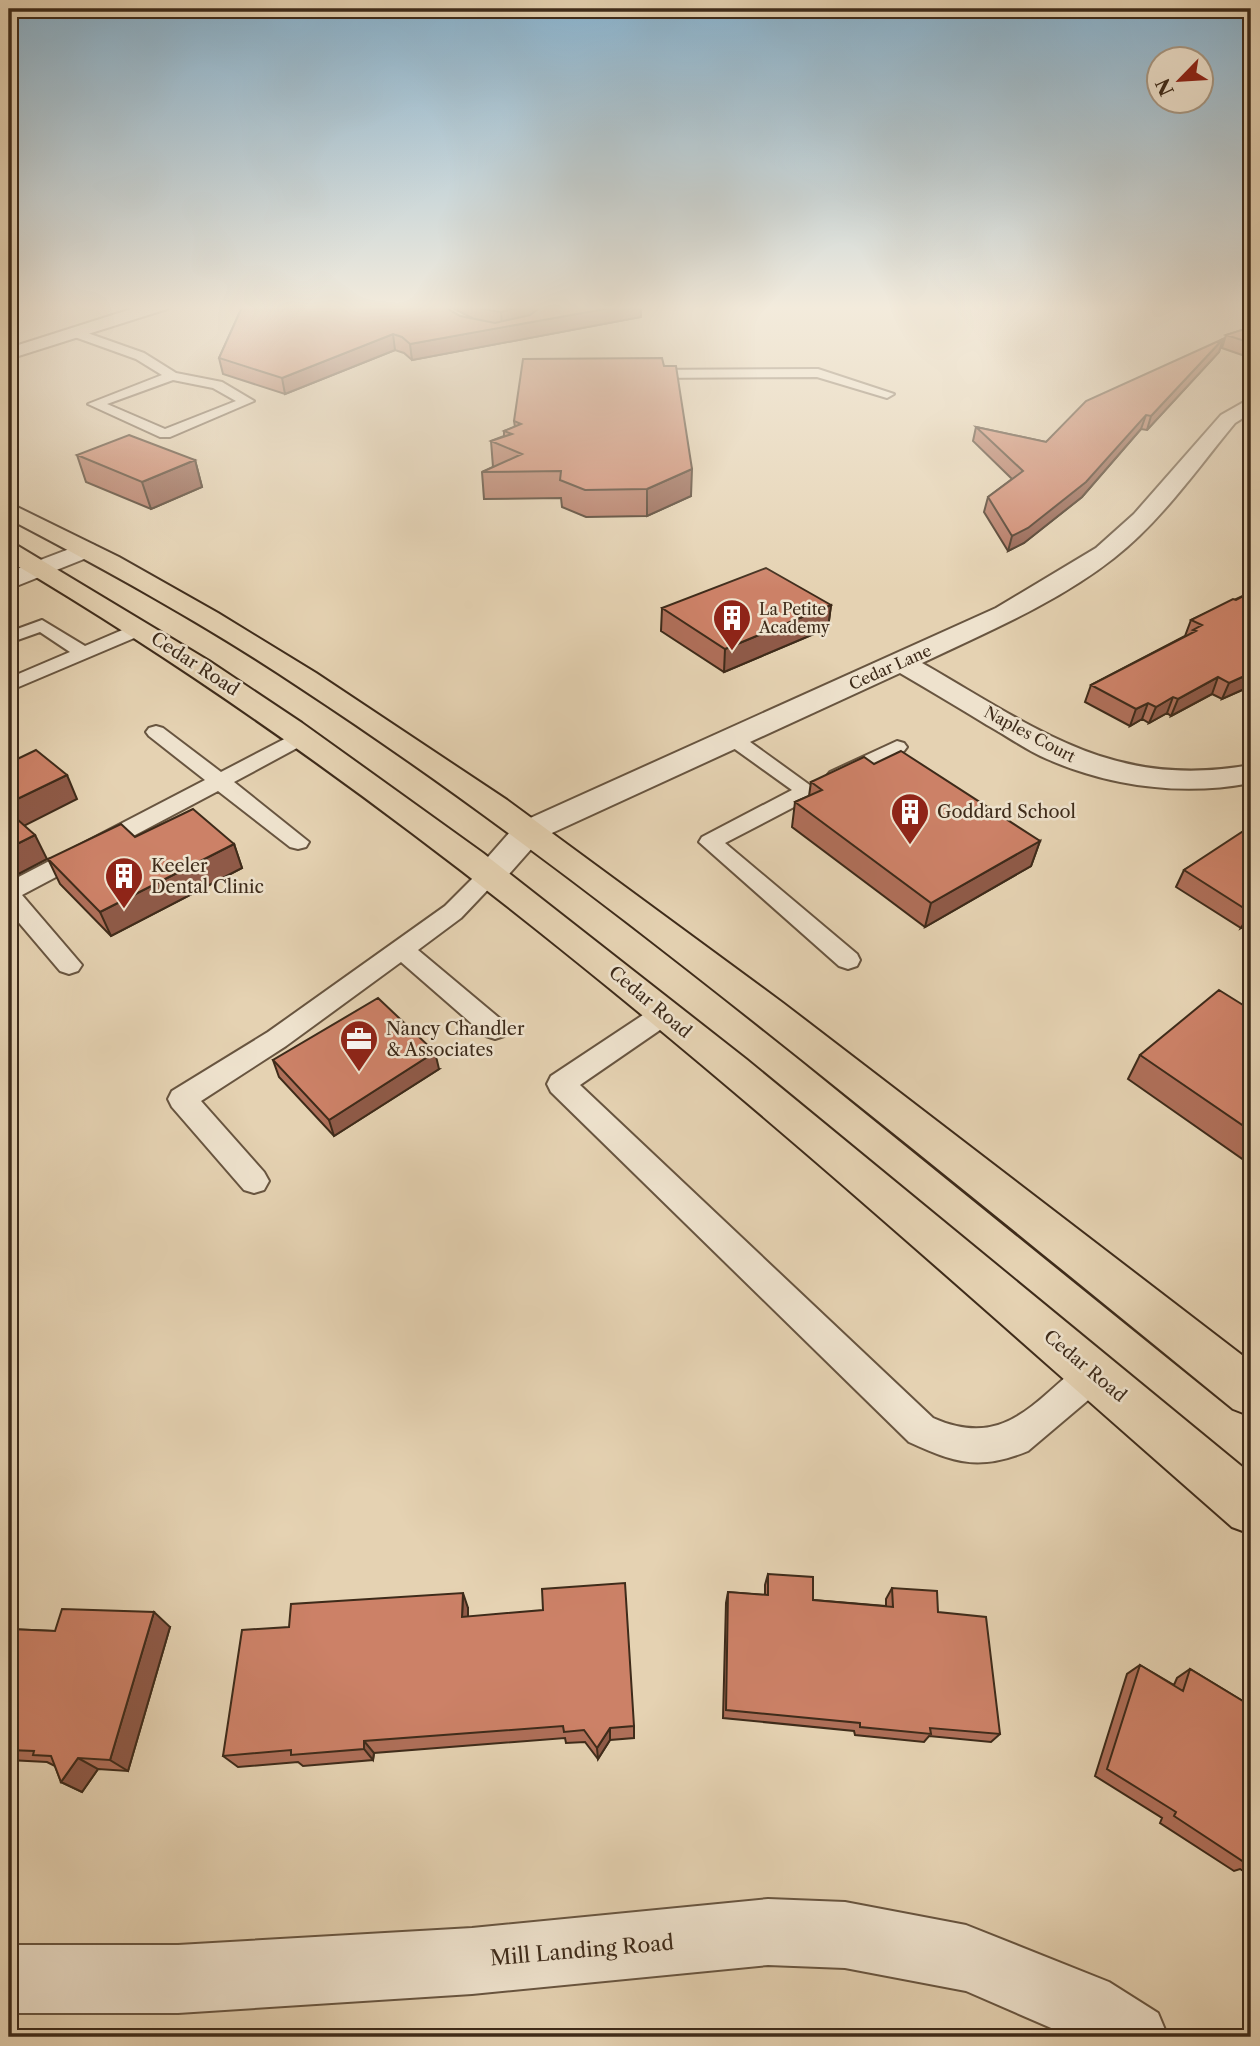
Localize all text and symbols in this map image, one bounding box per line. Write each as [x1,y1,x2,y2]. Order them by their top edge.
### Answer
north arrow [1144,46,1214,116]
text: N [1151,75,1179,99]
building icon: La Petite Academy [711,597,753,652]
place label: La Petite Academy [758,599,831,637]
street label: Cedar Road [147,627,243,701]
street label: Cedar Lane [846,640,934,694]
street label: Naples Court [981,702,1079,767]
building icon: Goddard School [889,791,931,846]
place label: Goddard School [937,801,1076,823]
building icon: Keeler Dental Clinic [103,855,145,910]
place label: Keeler Dental Clinic [151,855,264,898]
street label: Cedar Road [604,961,696,1043]
office icon: Nancy Chandler & Associates [338,1018,380,1073]
place label: Nancy Chandler & Associates [386,1018,525,1061]
street label: Cedar Road [1039,1325,1131,1407]
street label: Mill Landing Road [489,1929,675,1970]

